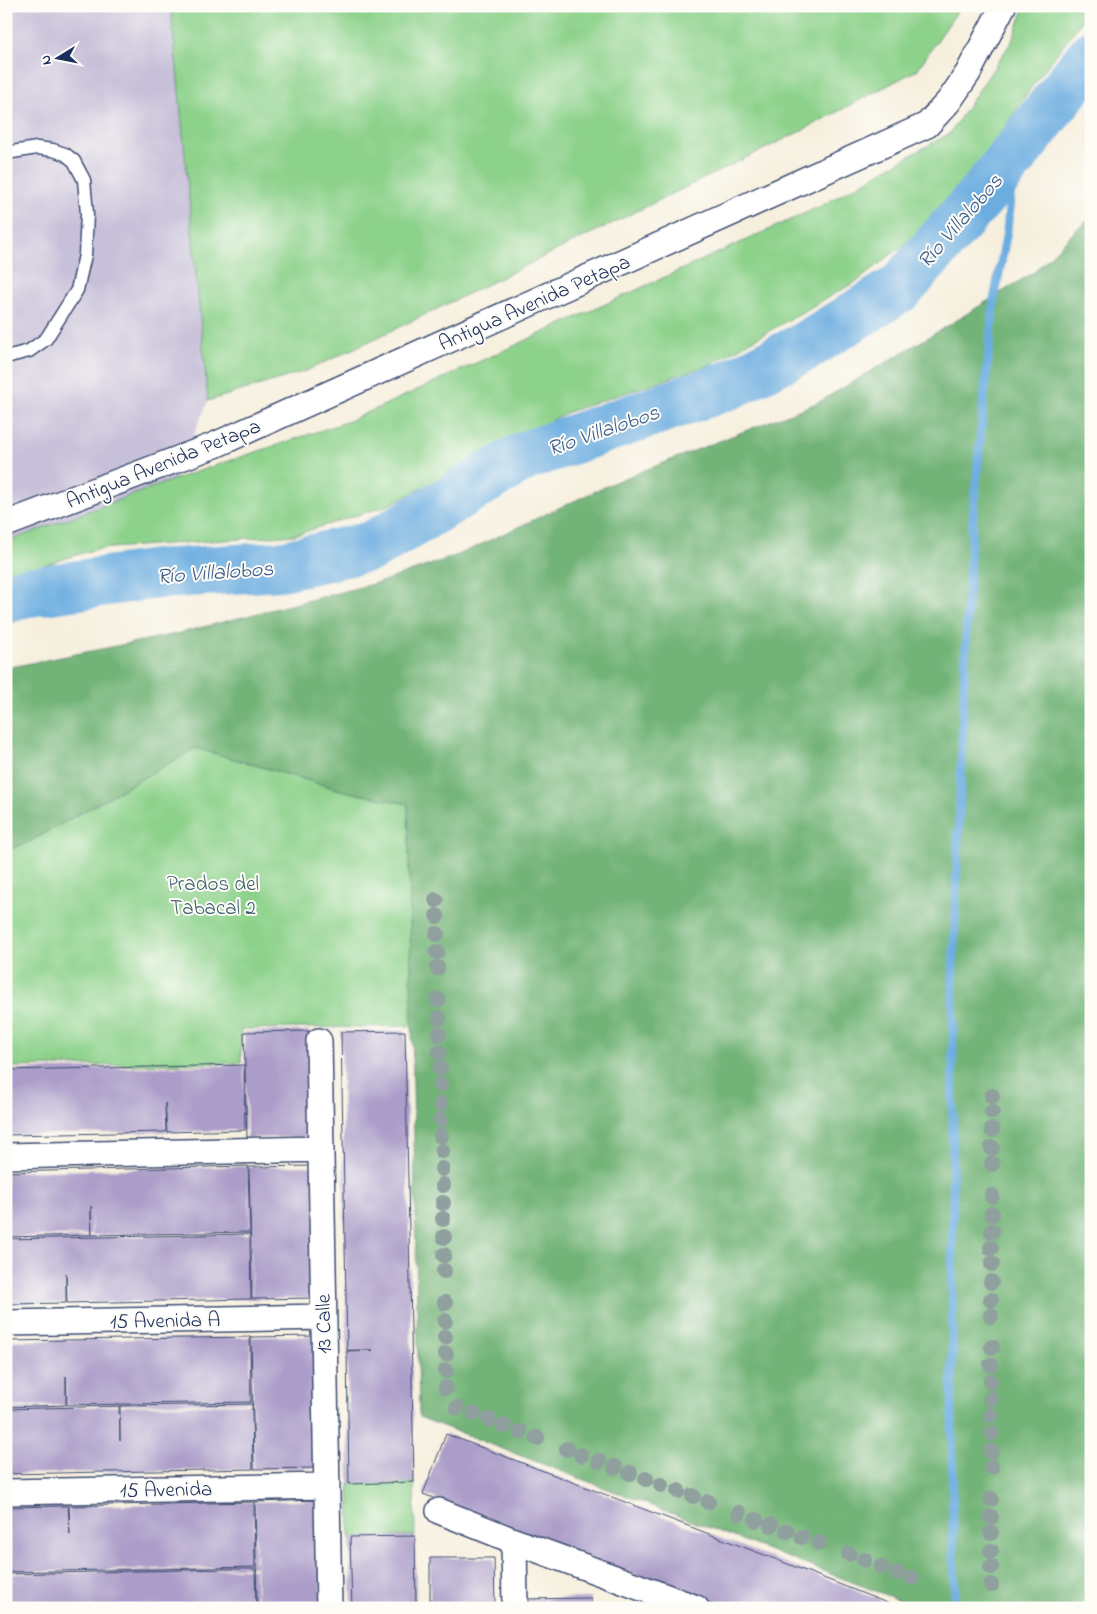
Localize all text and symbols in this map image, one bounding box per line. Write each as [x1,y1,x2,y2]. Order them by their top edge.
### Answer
north arrow [32,32,82,82]
text: N [36,54,58,66]
water label: Río Villalobos [911,167,1012,276]
street label: Antigua Avenida Petapa [434,248,636,361]
water label: Río Villalobos [544,397,665,466]
street label: Antigua Avenida Petapa [62,412,266,519]
water label: Río Villalobos [156,554,275,594]
park label: Prados del Tabacal 2 [167,870,259,924]
street label: 13 Calle [309,1293,341,1354]
street label: 15 Avenida A [110,1306,221,1338]
street label: 15 Avenida [120,1475,212,1507]

